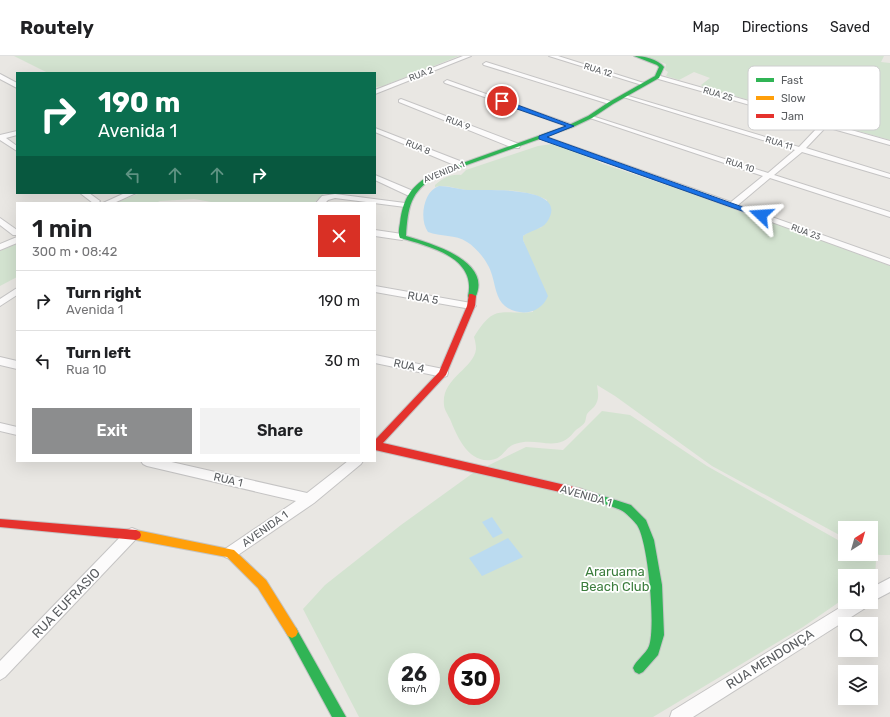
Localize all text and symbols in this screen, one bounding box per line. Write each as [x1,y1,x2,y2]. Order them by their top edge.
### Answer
text: Routely [20,16,94,39]
text: Map [693,19,720,36]
text: Directions [742,19,808,36]
text: Saved [830,19,870,36]
street label: RUA 12 [583,61,613,79]
street label: RUA 2 [407,65,435,83]
legend [748,66,880,130]
text: Fast [781,74,804,87]
pin [485,84,519,118]
street label: RUA 25 [702,85,734,103]
text: 190 m [98,86,181,119]
icon: right [32,88,84,140]
icon: arrive [491,90,513,112]
text: Slow [781,92,806,105]
text: Jam [781,110,804,123]
street label: RUA 9 [444,114,472,132]
text: Avenida 1 [98,120,177,142]
street label: RUA 11 [764,134,794,152]
street label: RUA 8 [404,138,432,157]
street label: RUA 10 [724,156,756,174]
street label: AVENIDA 1 [422,159,466,185]
icon: left [122,164,144,186]
icon: ahead [164,164,186,186]
icon: ahead [206,164,228,186]
icon: right [248,164,270,186]
position arrow [740,194,782,236]
text: 1 min [32,215,92,243]
button: close [318,215,360,257]
street label: RUA 23 [790,222,822,242]
text: 300 m · 08:42 [32,244,117,259]
text: Turn right [66,284,141,302]
street label: RUA 5 [407,289,440,307]
icon: right [32,290,54,312]
text: 190 m [318,292,360,310]
text: Avenida 1 [66,302,123,317]
text: Turn left [66,344,131,362]
icon: left [32,350,54,372]
text: 30 m [324,352,360,370]
street label: RUA 4 [392,356,426,376]
text: Rua 10 [66,362,107,377]
button: Exit [32,408,192,454]
button: Share [200,408,360,454]
street label: RUA 1 [212,470,244,490]
street label: AVENIDA 1 [559,482,613,510]
street label: AVENIDA 1 [239,508,291,550]
north arrow [838,521,878,561]
map controls [838,521,878,705]
park label: Araruama Beach Club [581,564,650,594]
street label: RUA EUFRASIO [29,565,103,641]
button: sound [838,569,878,609]
button: search [838,617,878,657]
street label: RUA MENDONÇA [723,626,817,692]
speed limit sign: 30 [448,653,500,705]
text: 26 [401,662,427,686]
button: layers [838,665,878,705]
text: km/h [402,683,426,695]

